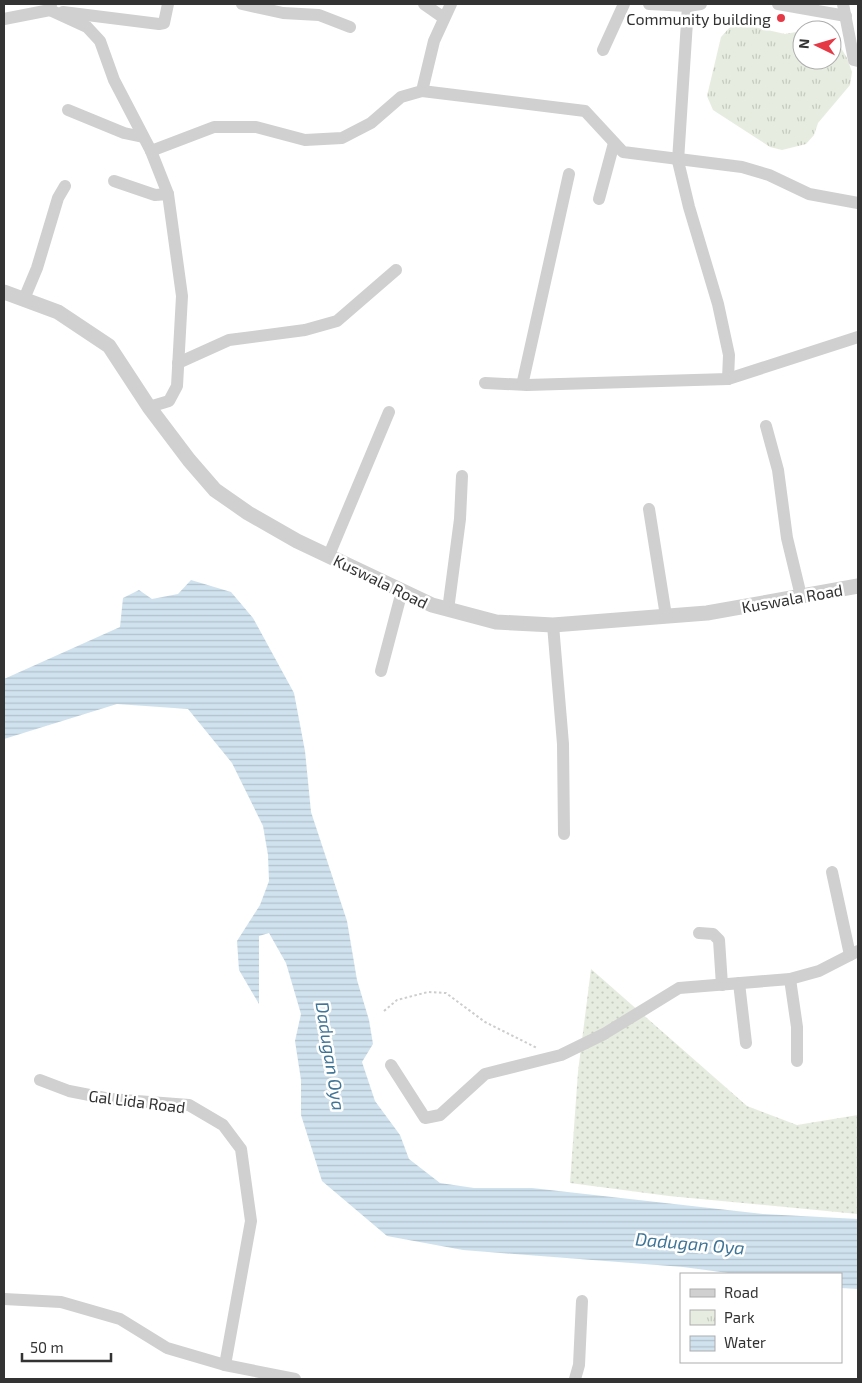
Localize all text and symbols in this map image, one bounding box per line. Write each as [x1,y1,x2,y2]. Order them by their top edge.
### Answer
place label: Community building [626,9,771,28]
marker: Community building [775,12,787,24]
north arrow [792,20,842,70]
text: N [795,38,812,50]
street label: Kuswala Road [331,550,431,612]
street label: Kuswala Road [740,580,844,616]
water label: Dadugan Oya [312,1000,350,1112]
street label: Gal Lida Road [88,1086,186,1116]
water label: Dadugan Oya [634,1227,746,1259]
legend [680,1273,842,1363]
text: Road [724,1283,759,1301]
text: Park [724,1308,755,1326]
scale bar [22,1330,111,1362]
text: Water [724,1333,766,1351]
text: 50 m [30,1338,64,1356]

